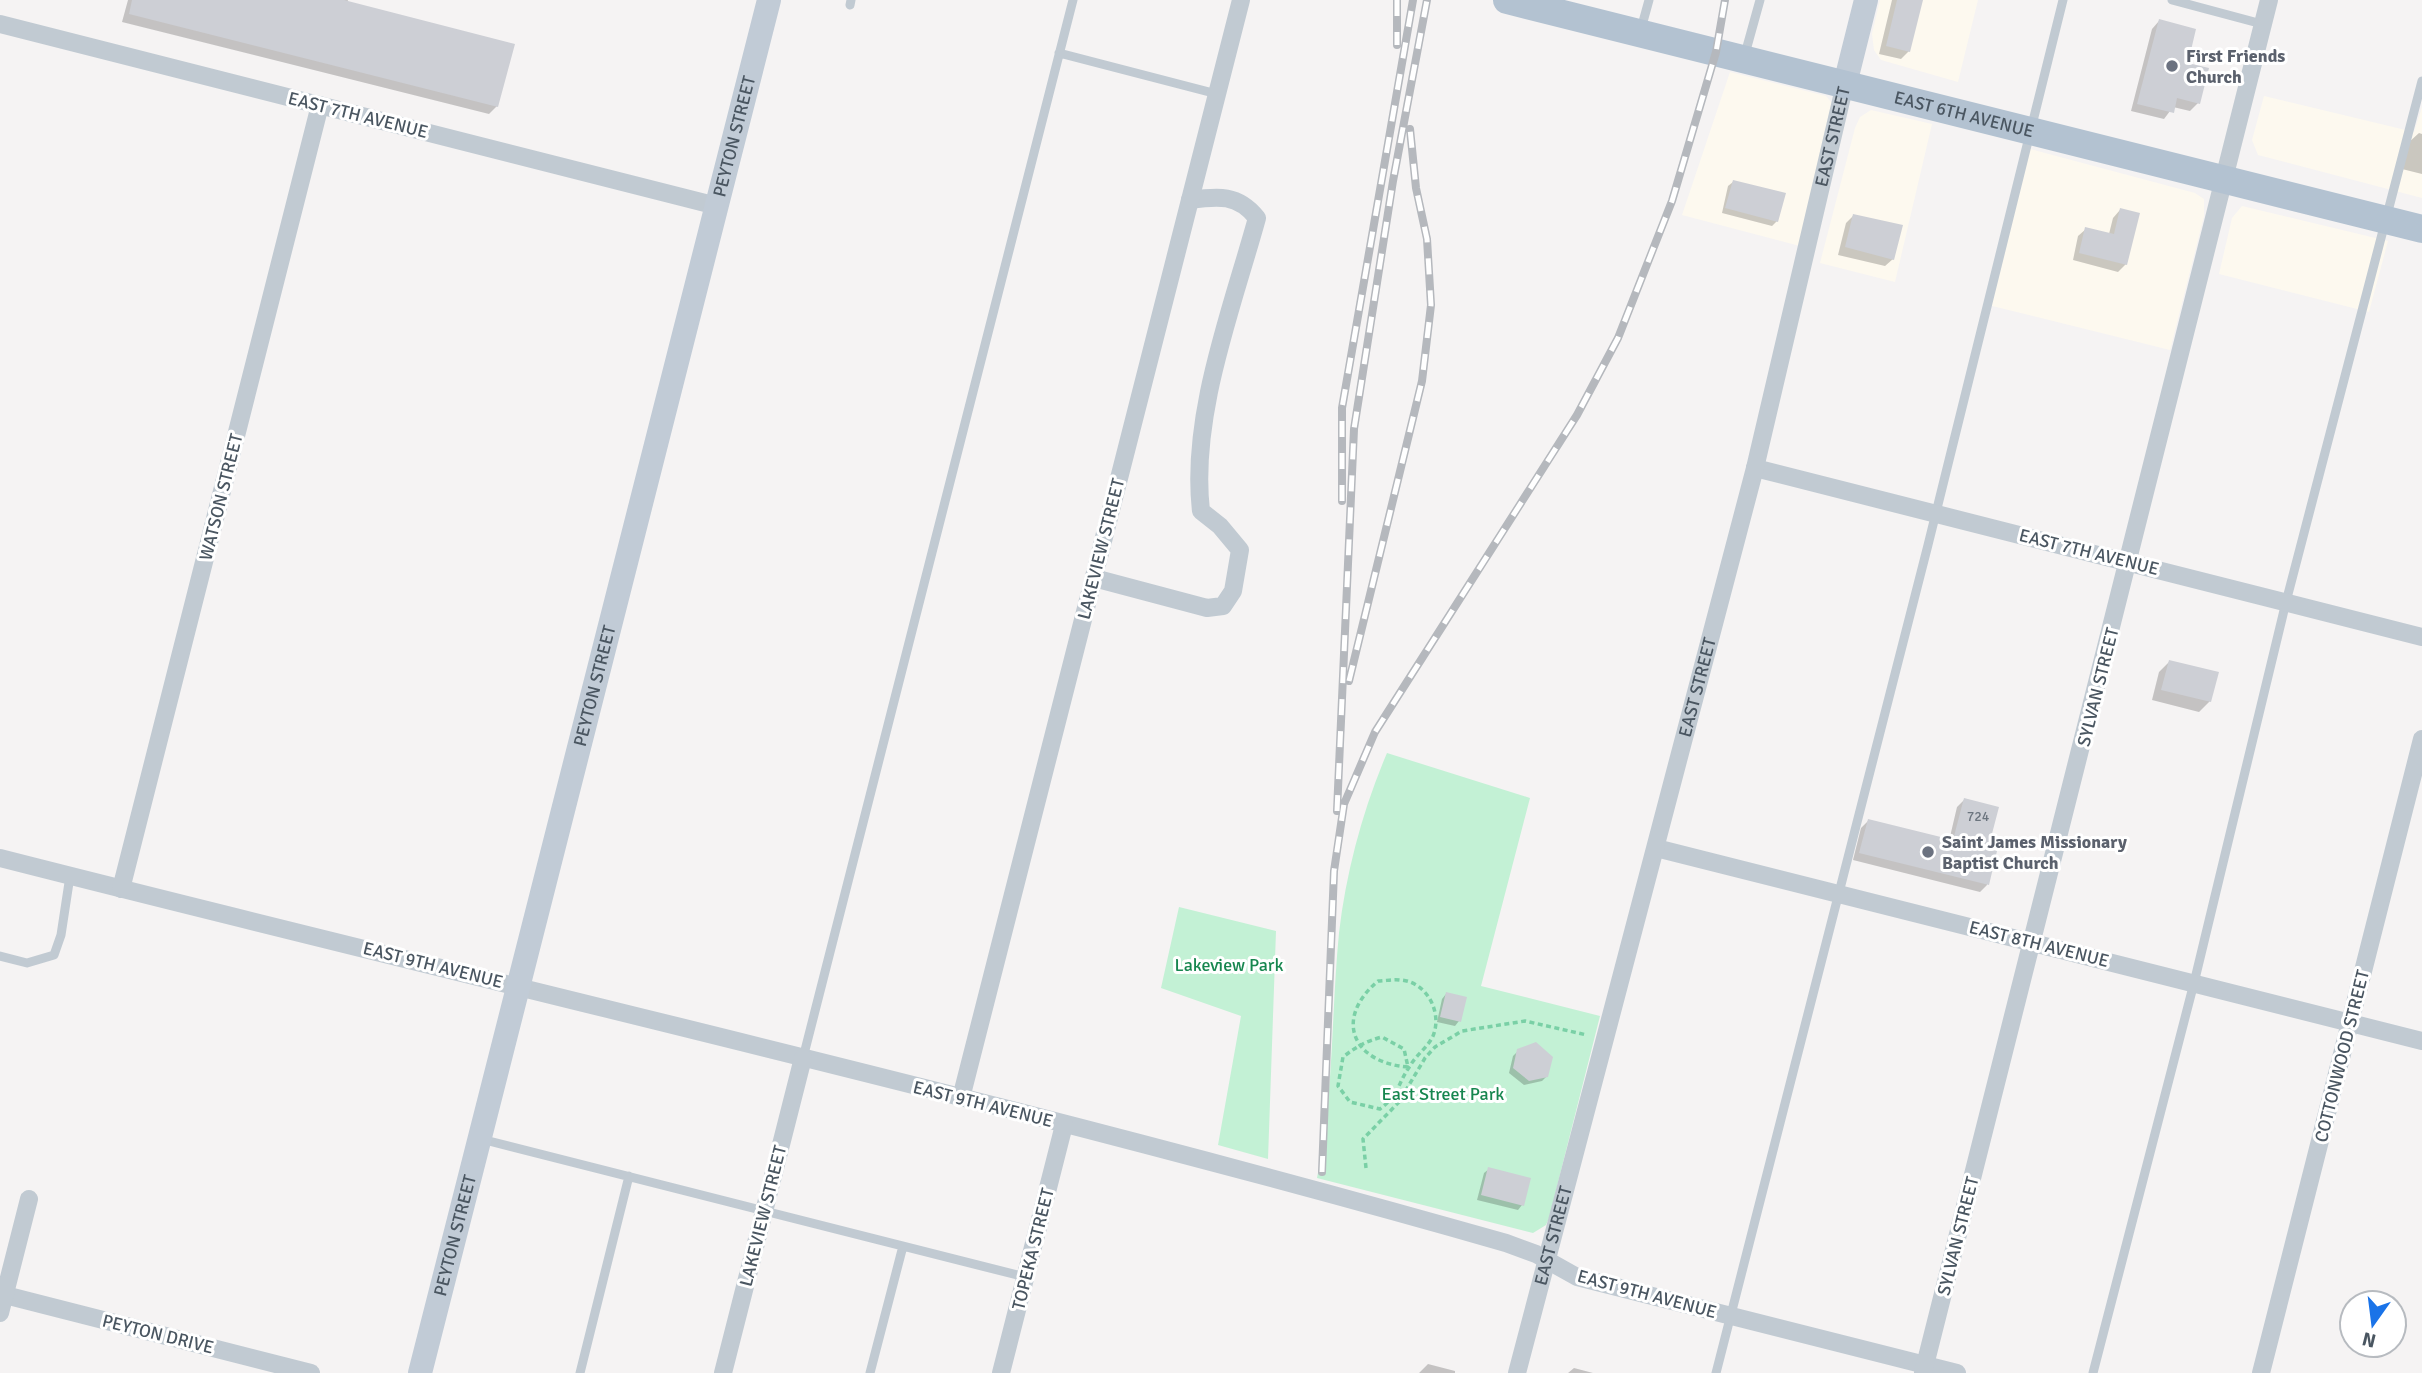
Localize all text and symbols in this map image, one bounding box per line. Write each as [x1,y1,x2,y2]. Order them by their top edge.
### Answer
place label: First Friends Church [2186,45,2285,88]
marker: First Friends Church [2164,58,2180,74]
street label: PEYTON STREET [708,73,760,199]
street label: EAST STREET [1810,84,1855,189]
street label: EAST 6TH AVENUE [1892,86,2036,142]
street label: EAST 7TH AVENUE [286,87,430,143]
street label: WATSON STREET [195,431,247,563]
street label: LAKEVIEW STREET [1073,476,1129,622]
street label: EAST 7TH AVENUE [2017,524,2161,580]
street label: PEYTON STREET [569,623,621,749]
street label: SYLVAN STREET [2073,625,2123,749]
street label: EAST STREET [1674,635,1721,739]
house number: 724 [1967,808,1990,825]
place label: Saint James Missionary Baptist Church [1942,831,2127,874]
marker: Saint James Missionary Baptist Church [1920,844,1936,860]
street label: EAST 8TH AVENUE [1967,916,2111,972]
street label: EAST 9TH AVENUE [361,937,505,993]
park label: Lakeview Park [1174,954,1284,976]
street label: COTTONWOOD STREET [2310,967,2374,1144]
street label: EAST 9TH AVENUE [911,1076,1055,1132]
park label: East Street Park [1382,1083,1504,1105]
street label: LAKEVIEW STREET [735,1143,791,1289]
street label: PEYTON STREET [429,1172,481,1298]
street label: SYLVAN STREET [1933,1174,1983,1298]
street label: EAST STREET [1530,1183,1577,1288]
street label: TOPEKA STREET [1007,1186,1059,1312]
street label: EAST 9TH AVENUE [1575,1265,1719,1323]
north arrow [2338,1289,2408,1359]
street label: PEYTON DRIVE [100,1310,216,1358]
text: N [2360,1326,2378,1353]

